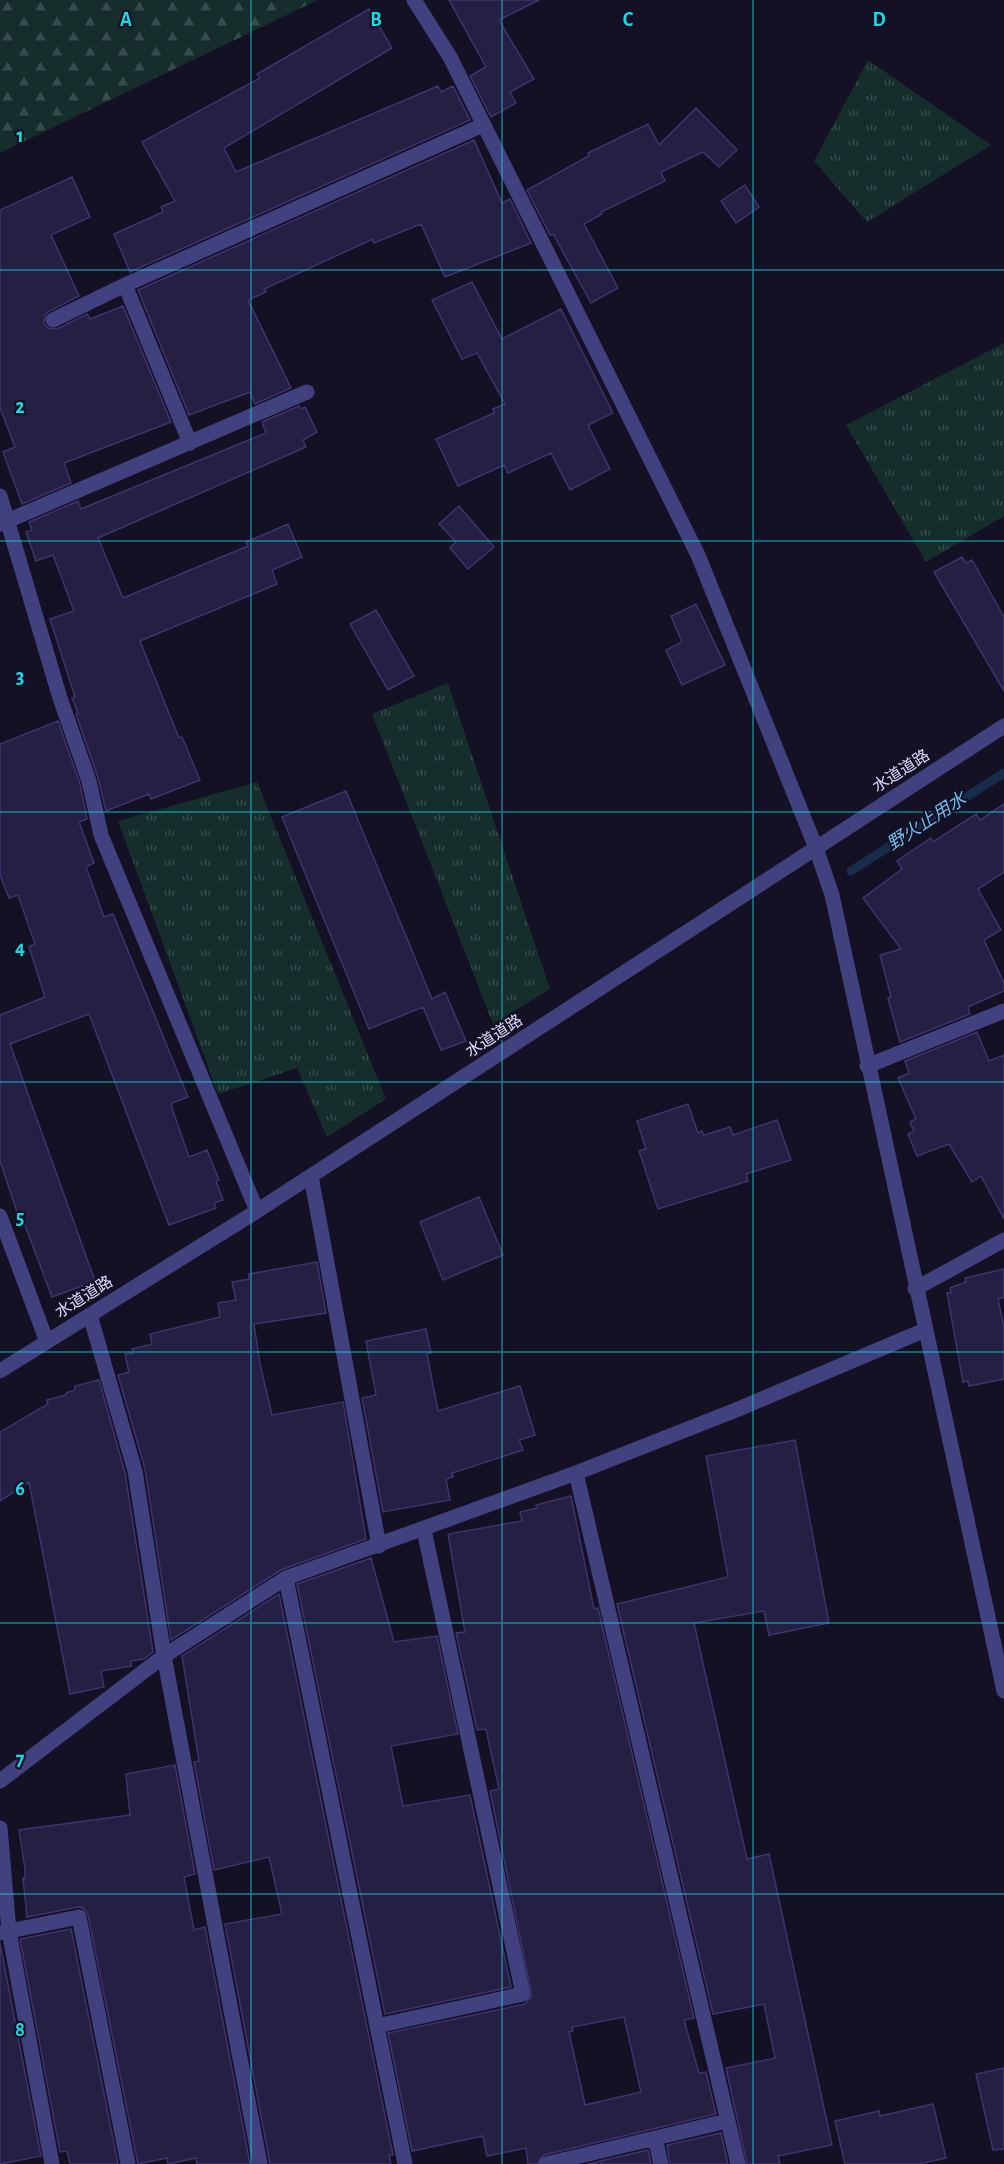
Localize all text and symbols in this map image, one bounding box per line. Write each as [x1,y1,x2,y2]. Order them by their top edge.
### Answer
text: A [120,10,132,30]
text: B [370,10,382,30]
text: C [623,10,634,30]
text: D [872,10,886,30]
text: 1 [16,126,24,146]
text: 2 [15,397,25,417]
text: 3 [16,667,24,687]
street label: 水道道路 [869,746,932,795]
water label: 野火止用水 [883,787,971,854]
text: 4 [15,938,25,958]
street label: 水道道路 [462,1011,525,1060]
text: 5 [16,1208,24,1228]
street label: 水道道路 [52,1272,115,1321]
text: 6 [15,1479,25,1499]
text: 7 [16,1749,25,1769]
text: 8 [15,2020,25,2040]

